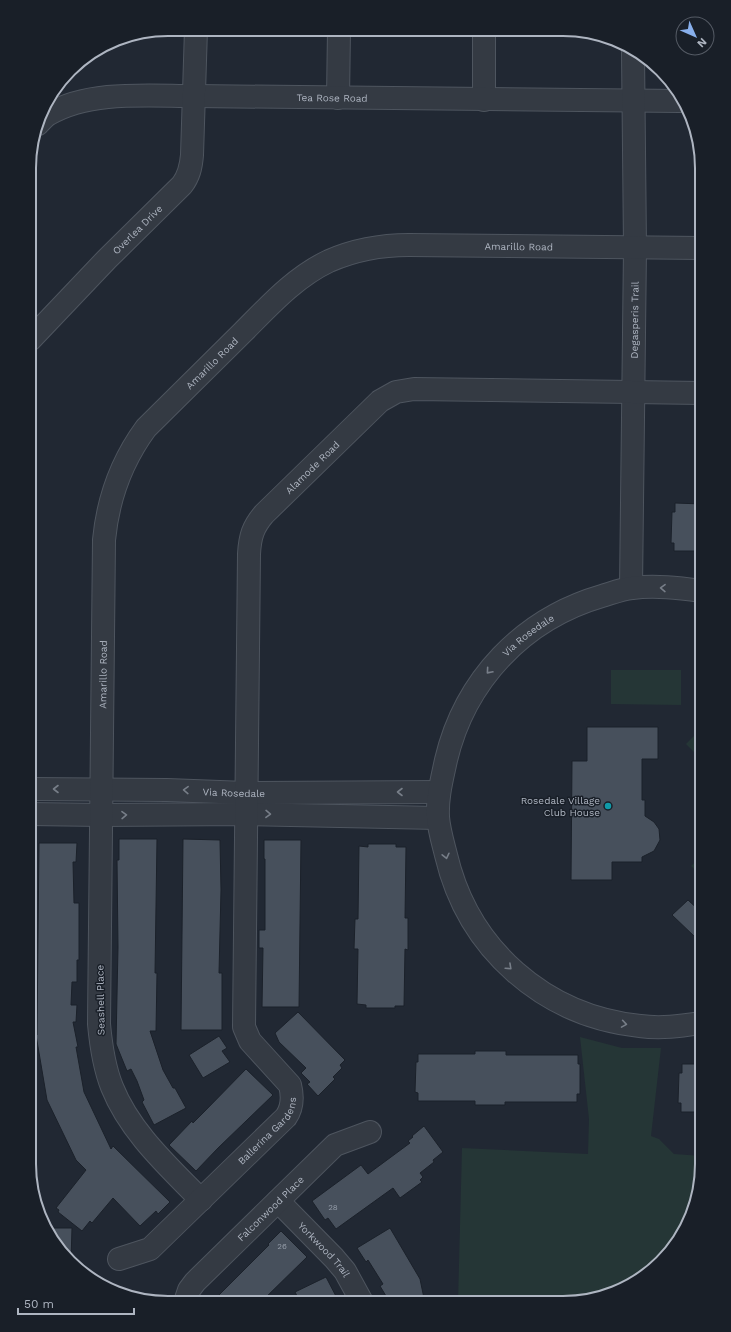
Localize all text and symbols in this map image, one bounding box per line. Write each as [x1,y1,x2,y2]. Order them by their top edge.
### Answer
north arrow [675,16,715,56]
text: N [694,35,709,50]
street label: Tea Rose Road [297,92,368,104]
street label: Overlea Drive [110,203,165,256]
street label: Amarillo Road [484,241,553,252]
street label: Degasperis Trail [629,281,641,359]
street label: Amarillo Road [184,335,240,391]
street label: Alamode Road [283,439,342,496]
one-way arrow [660,583,666,592]
street label: Via Rosedale [500,612,556,659]
street label: Amarillo Road [97,640,109,709]
one-way arrow [487,666,494,673]
one-way arrow [53,785,59,794]
one-way arrow [183,786,189,795]
street label: Via Rosedale [203,786,265,799]
one-way arrow [397,788,403,796]
place label: Rosedale Village Club House [521,795,600,818]
marker: Rosedale Village Club House [603,801,613,811]
one-way arrow [265,810,271,819]
one-way arrow [121,811,127,819]
one-way arrow [442,853,450,859]
one-way arrow [505,962,512,969]
street label: Seashell Place [94,964,107,1035]
one-way arrow [621,1019,627,1028]
street label: Ballerina Gardens [236,1097,298,1167]
street label: Falconwood Place [235,1174,306,1243]
house number: 28 [328,1203,338,1212]
street label: Yorkwood Trail [296,1220,352,1279]
house number: 26 [277,1242,287,1251]
scale bar [18,1290,134,1316]
text: 50 m [24,1297,54,1311]

